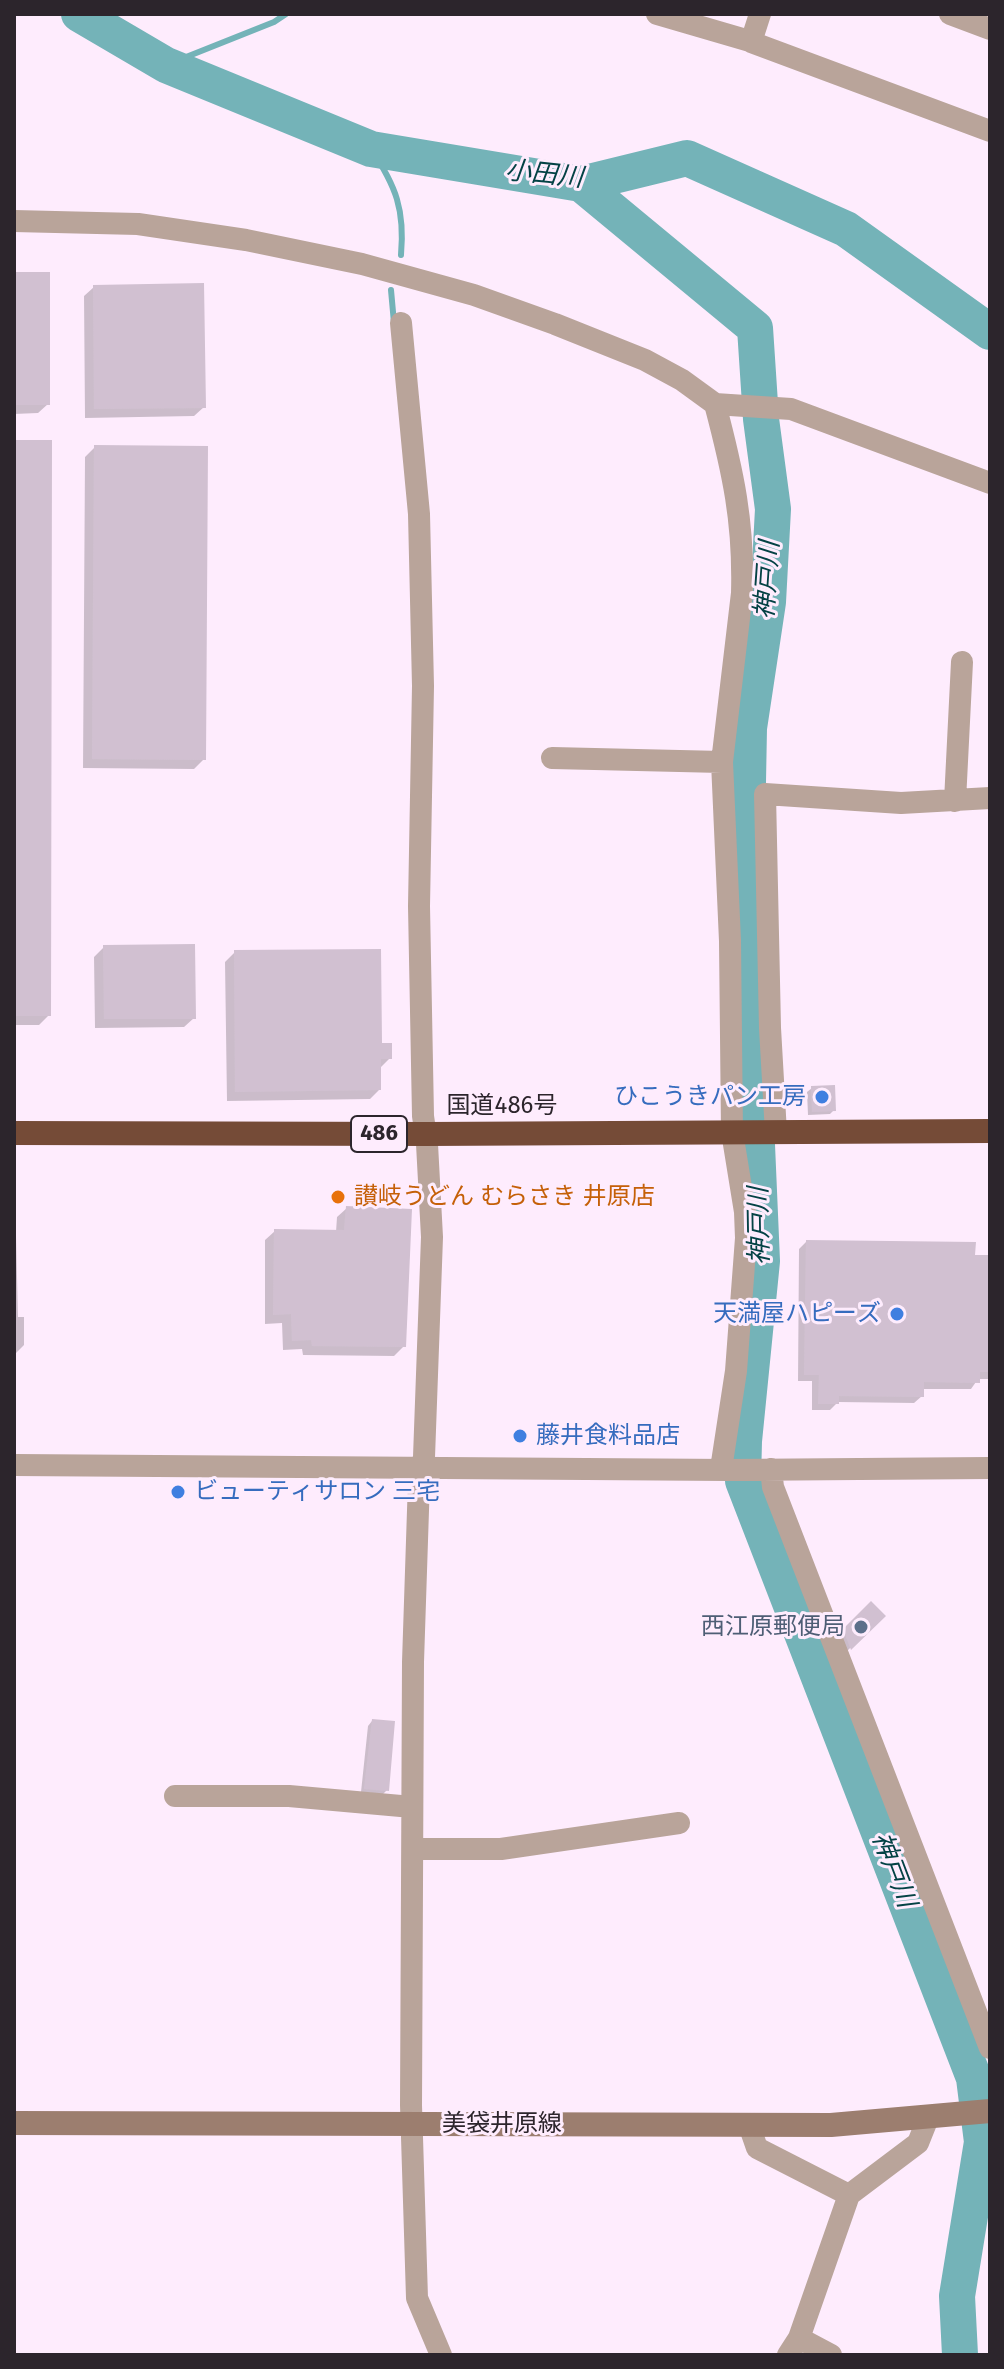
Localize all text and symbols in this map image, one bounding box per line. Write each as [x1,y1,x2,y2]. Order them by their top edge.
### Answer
water label: 小田川 [504,155,584,195]
water label: 神戸川 [750,540,786,620]
place label: ひこうきパン工房 [614,1083,806,1111]
marker: ひこうきパン工房 [813,1088,831,1106]
street label: 国道486号 [447,1092,557,1120]
road number: 486 [351,1116,407,1152]
place label: 讃岐うどん むらさき 井原店 [354,1183,655,1211]
water label: 神戸川 [744,1187,776,1265]
marker: 讃岐うどん むらさき 井原店 [329,1188,347,1206]
place label: 天満屋ハピーズ [713,1300,881,1328]
marker: 天満屋ハピーズ [888,1305,906,1323]
place label: 藤井食料品店 [536,1422,680,1450]
marker: 藤井食料品店 [511,1427,529,1445]
place label: ビューティサロン 三宅 [194,1478,440,1506]
marker: ビューティサロン 三宅 [169,1483,187,1501]
place label: 西江原郵便局 [701,1613,845,1641]
marker: 西江原郵便局 [852,1618,870,1636]
water label: 神戸川 [864,1828,922,1912]
street label: 美袋井原線 [442,2110,562,2138]

